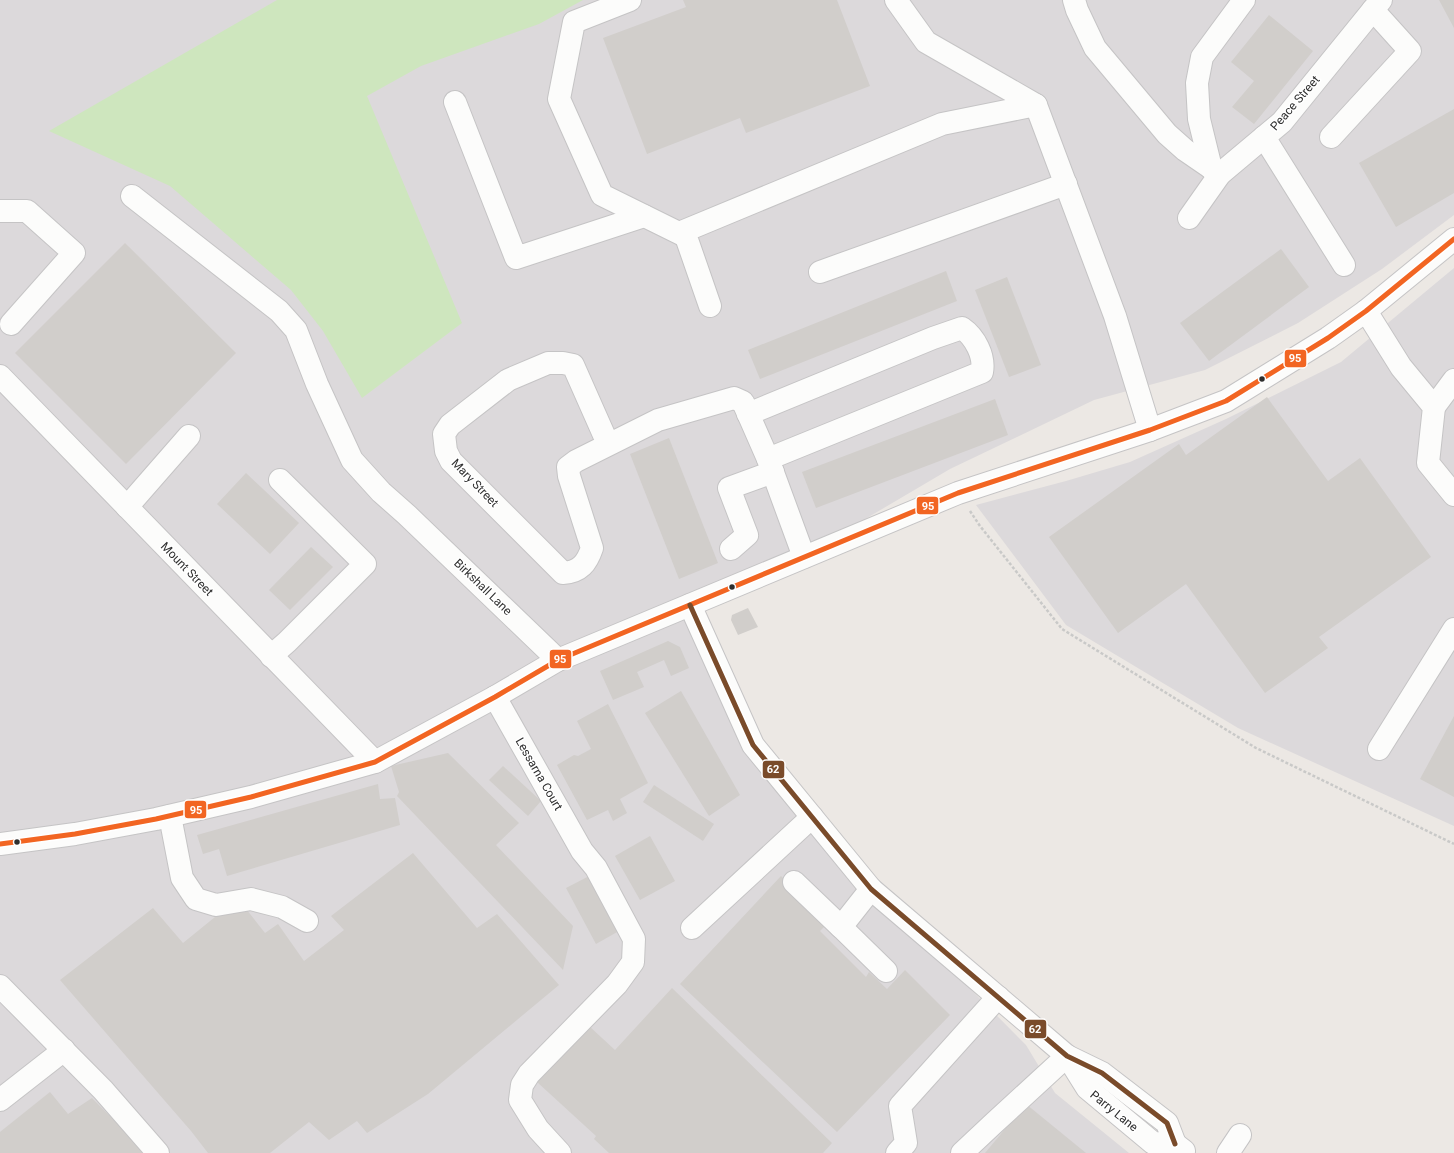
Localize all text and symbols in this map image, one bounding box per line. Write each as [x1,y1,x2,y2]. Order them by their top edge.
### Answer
street label: Peace Street [1268,73,1323,133]
line badge: 95 [1284,349,1307,368]
text: 95 [1289,352,1301,365]
unlabelled marker [1257,374,1267,384]
street label: Mary Street [449,456,501,510]
line badge: 95 [916,496,939,515]
text: 95 [922,500,934,513]
street label: Mount Street [158,539,216,599]
street label: Birkshall Lane [451,556,515,618]
unlabelled marker [727,582,737,592]
line badge: 95 [549,649,572,669]
text: 95 [554,653,566,666]
street label: Lessarna Court [513,735,565,813]
line badge: 62 [762,760,785,779]
text: 62 [767,763,779,776]
line badge: 95 [184,800,207,819]
text: 95 [190,804,202,817]
unlabelled marker [12,837,22,847]
line badge: 62 [1024,1019,1047,1039]
text: 62 [1029,1023,1041,1036]
street label: Parry Lane [1087,1088,1141,1134]

